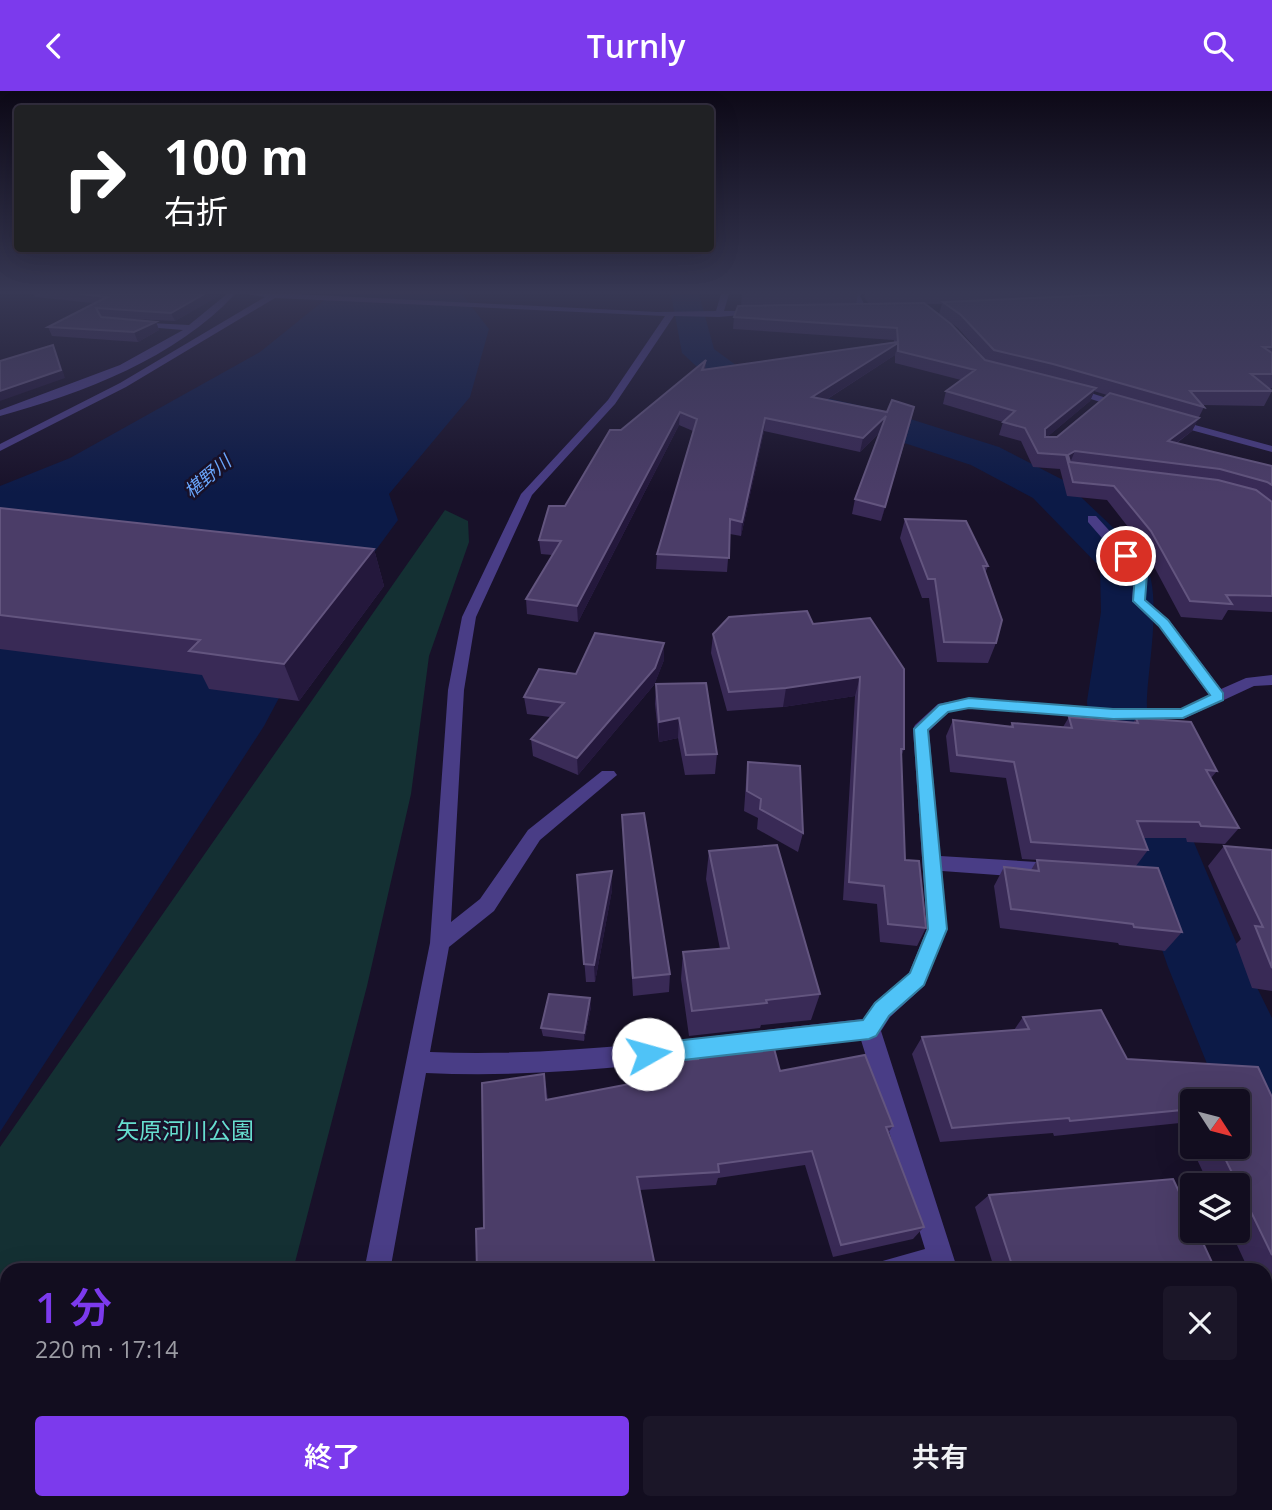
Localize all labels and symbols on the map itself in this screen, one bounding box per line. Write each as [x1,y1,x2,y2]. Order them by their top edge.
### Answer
water label: 椹野川 [179,448,237,503]
pin [1096,526,1156,586]
position arrow [611,1017,685,1091]
north arrow [1180,1089,1250,1159]
park label: 矢原河川公園 [116,1114,254,1146]

